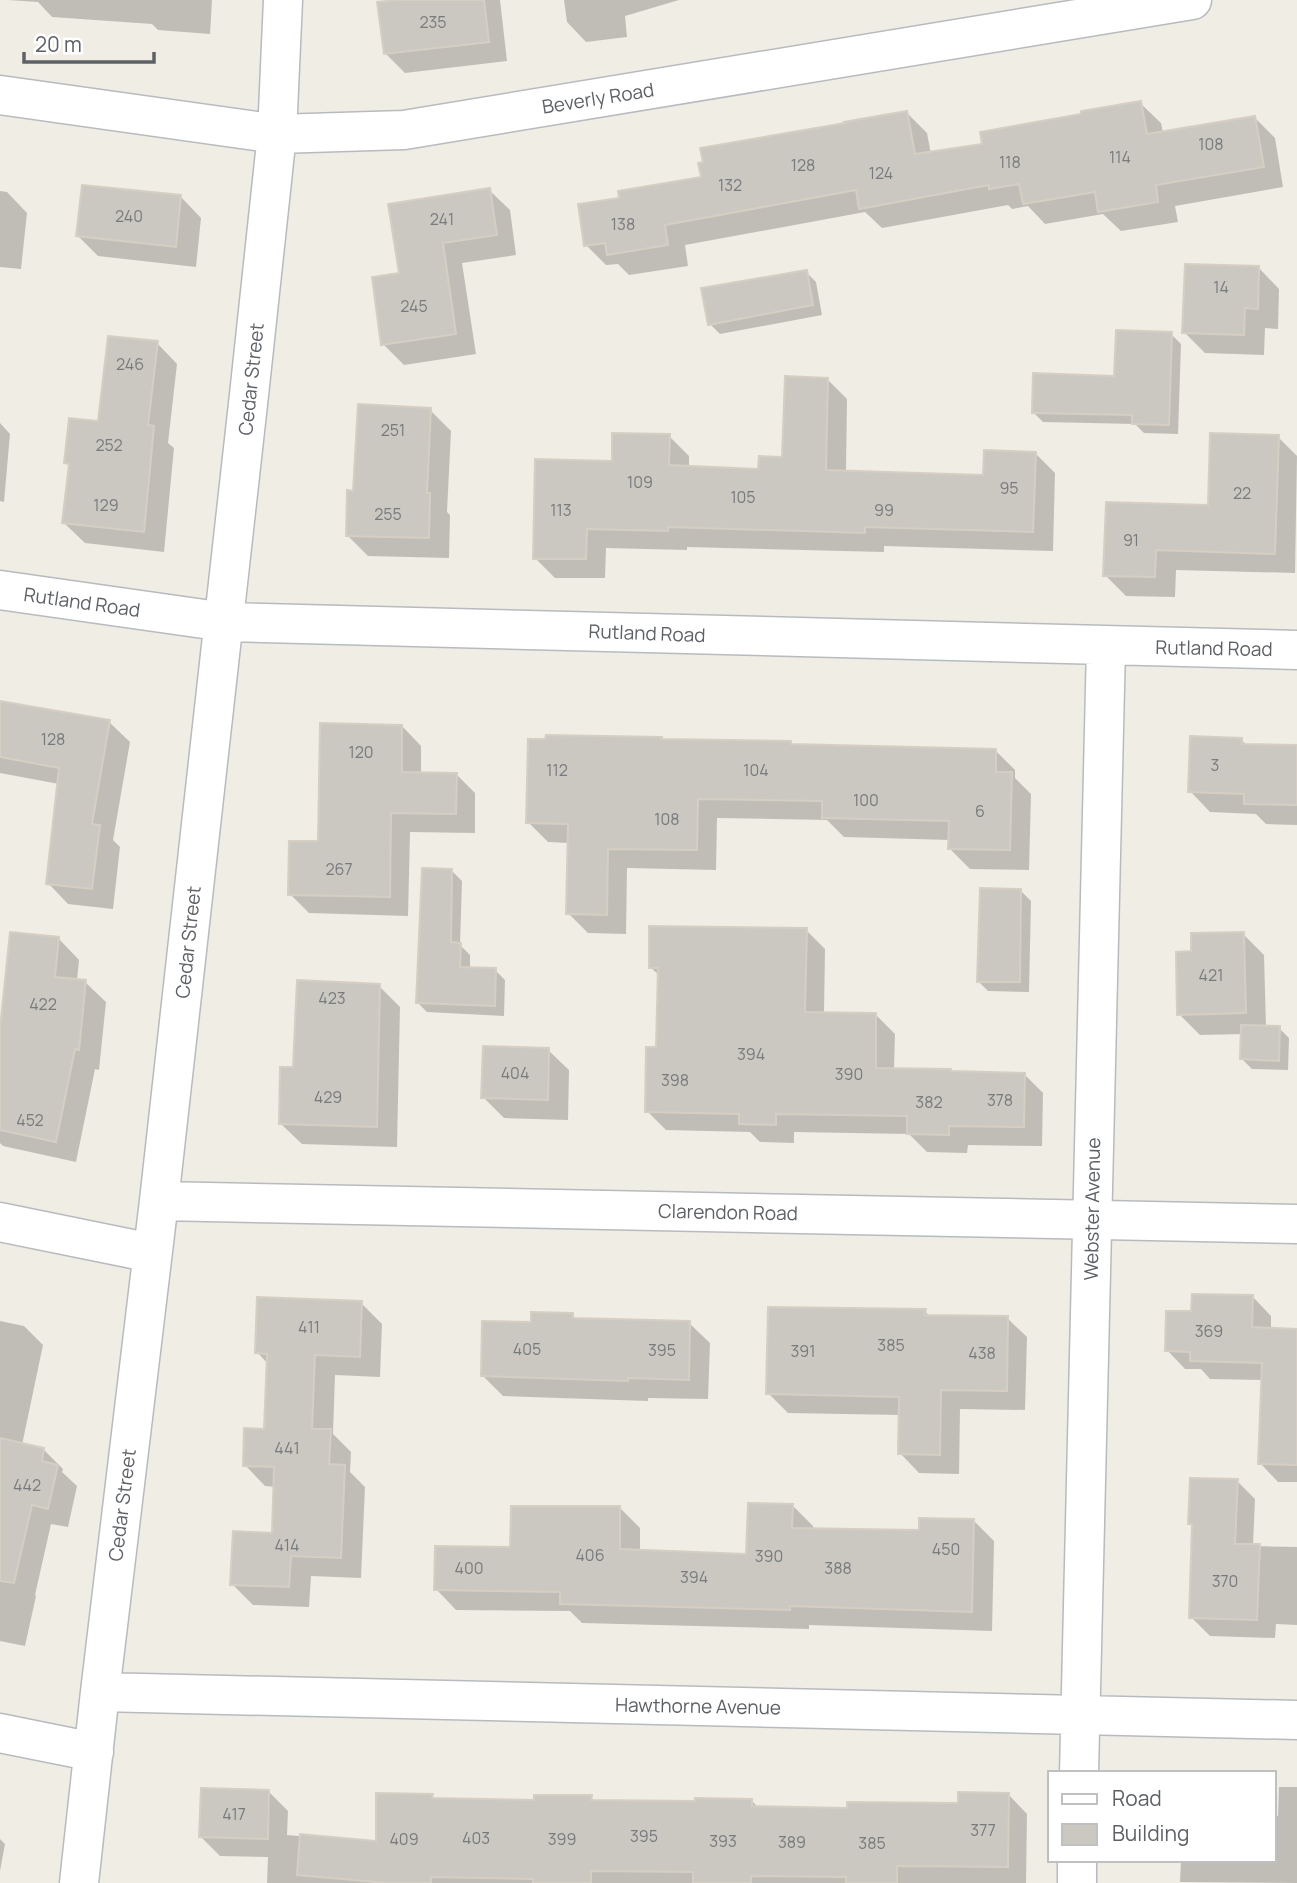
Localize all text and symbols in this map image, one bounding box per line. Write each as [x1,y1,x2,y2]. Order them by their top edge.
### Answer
house number: 235 [419,11,447,33]
scale bar [24,21,154,65]
text: 20 m [35,30,82,58]
street label: Beverly Road [540,76,656,120]
house number: 108 [1198,133,1224,155]
house number: 114 [1109,146,1131,168]
house number: 118 [999,151,1021,173]
house number: 128 [791,154,815,176]
house number: 124 [869,162,893,184]
house number: 132 [718,174,742,196]
house number: 240 [115,205,143,227]
house number: 241 [430,208,454,230]
house number: 138 [611,213,635,235]
house number: 14 [1213,276,1229,298]
house number: 245 [400,295,428,317]
street label: Cedar Street [232,321,270,437]
house number: 246 [116,353,144,375]
house number: 251 [381,419,405,441]
house number: 252 [95,434,123,456]
house number: 109 [627,471,653,493]
house number: 95 [999,477,1019,499]
house number: 22 [1233,482,1251,504]
house number: 105 [730,486,756,508]
house number: 129 [93,494,119,516]
house number: 113 [550,499,572,521]
house number: 99 [874,499,894,521]
house number: 255 [374,503,402,525]
house number: 91 [1123,529,1139,551]
street label: Rutland Road [22,581,142,623]
street label: Rutland Road [588,618,706,648]
street label: Rutland Road [1155,634,1273,662]
house number: 128 [41,728,65,750]
house number: 120 [348,741,374,763]
house number: 3 [1211,754,1219,776]
house number: 112 [546,759,568,781]
house number: 104 [743,759,769,781]
house number: 100 [853,789,879,811]
house number: 6 [975,800,985,822]
house number: 108 [654,808,680,830]
house number: 267 [325,858,353,880]
street label: Cedar Street [169,884,207,1000]
house number: 421 [1199,964,1223,986]
house number: 423 [318,987,346,1009]
house number: 422 [29,993,57,1015]
house number: 394 [737,1043,765,1065]
house number: 404 [501,1062,529,1084]
house number: 390 [835,1063,863,1085]
house number: 398 [661,1069,689,1091]
house number: 429 [314,1086,342,1108]
house number: 378 [987,1089,1013,1111]
house number: 382 [915,1091,943,1113]
house number: 452 [16,1109,44,1131]
street label: Webster Avenue [1078,1137,1106,1281]
street label: Clarendon Road [658,1198,798,1226]
house number: 411 [298,1316,320,1338]
house number: 369 [1195,1320,1223,1342]
house number: 385 [877,1334,905,1356]
house number: 405 [513,1338,541,1360]
house number: 395 [648,1339,676,1361]
house number: 391 [790,1340,816,1362]
house number: 438 [968,1342,996,1364]
house number: 441 [274,1437,300,1459]
street label: Cedar Street [102,1447,142,1563]
house number: 442 [13,1474,41,1496]
house number: 414 [274,1534,300,1556]
house number: 450 [932,1538,960,1560]
house number: 406 [575,1544,605,1566]
house number: 390 [755,1545,783,1567]
house number: 400 [455,1557,483,1579]
house number: 388 [824,1557,852,1579]
house number: 394 [680,1566,708,1588]
house number: 370 [1212,1570,1238,1592]
street label: Hawthorne Avenue [615,1692,781,1720]
legend [1048,1771,1276,1862]
text: Road [1112,1784,1162,1812]
house number: 417 [222,1803,246,1825]
house number: 377 [970,1819,996,1841]
text: Building [1112,1819,1189,1847]
house number: 395 [630,1825,658,1847]
house number: 403 [462,1827,490,1849]
house number: 409 [389,1828,419,1850]
house number: 399 [548,1828,576,1850]
house number: 393 [709,1830,737,1852]
house number: 389 [778,1831,806,1853]
house number: 385 [858,1832,886,1854]

